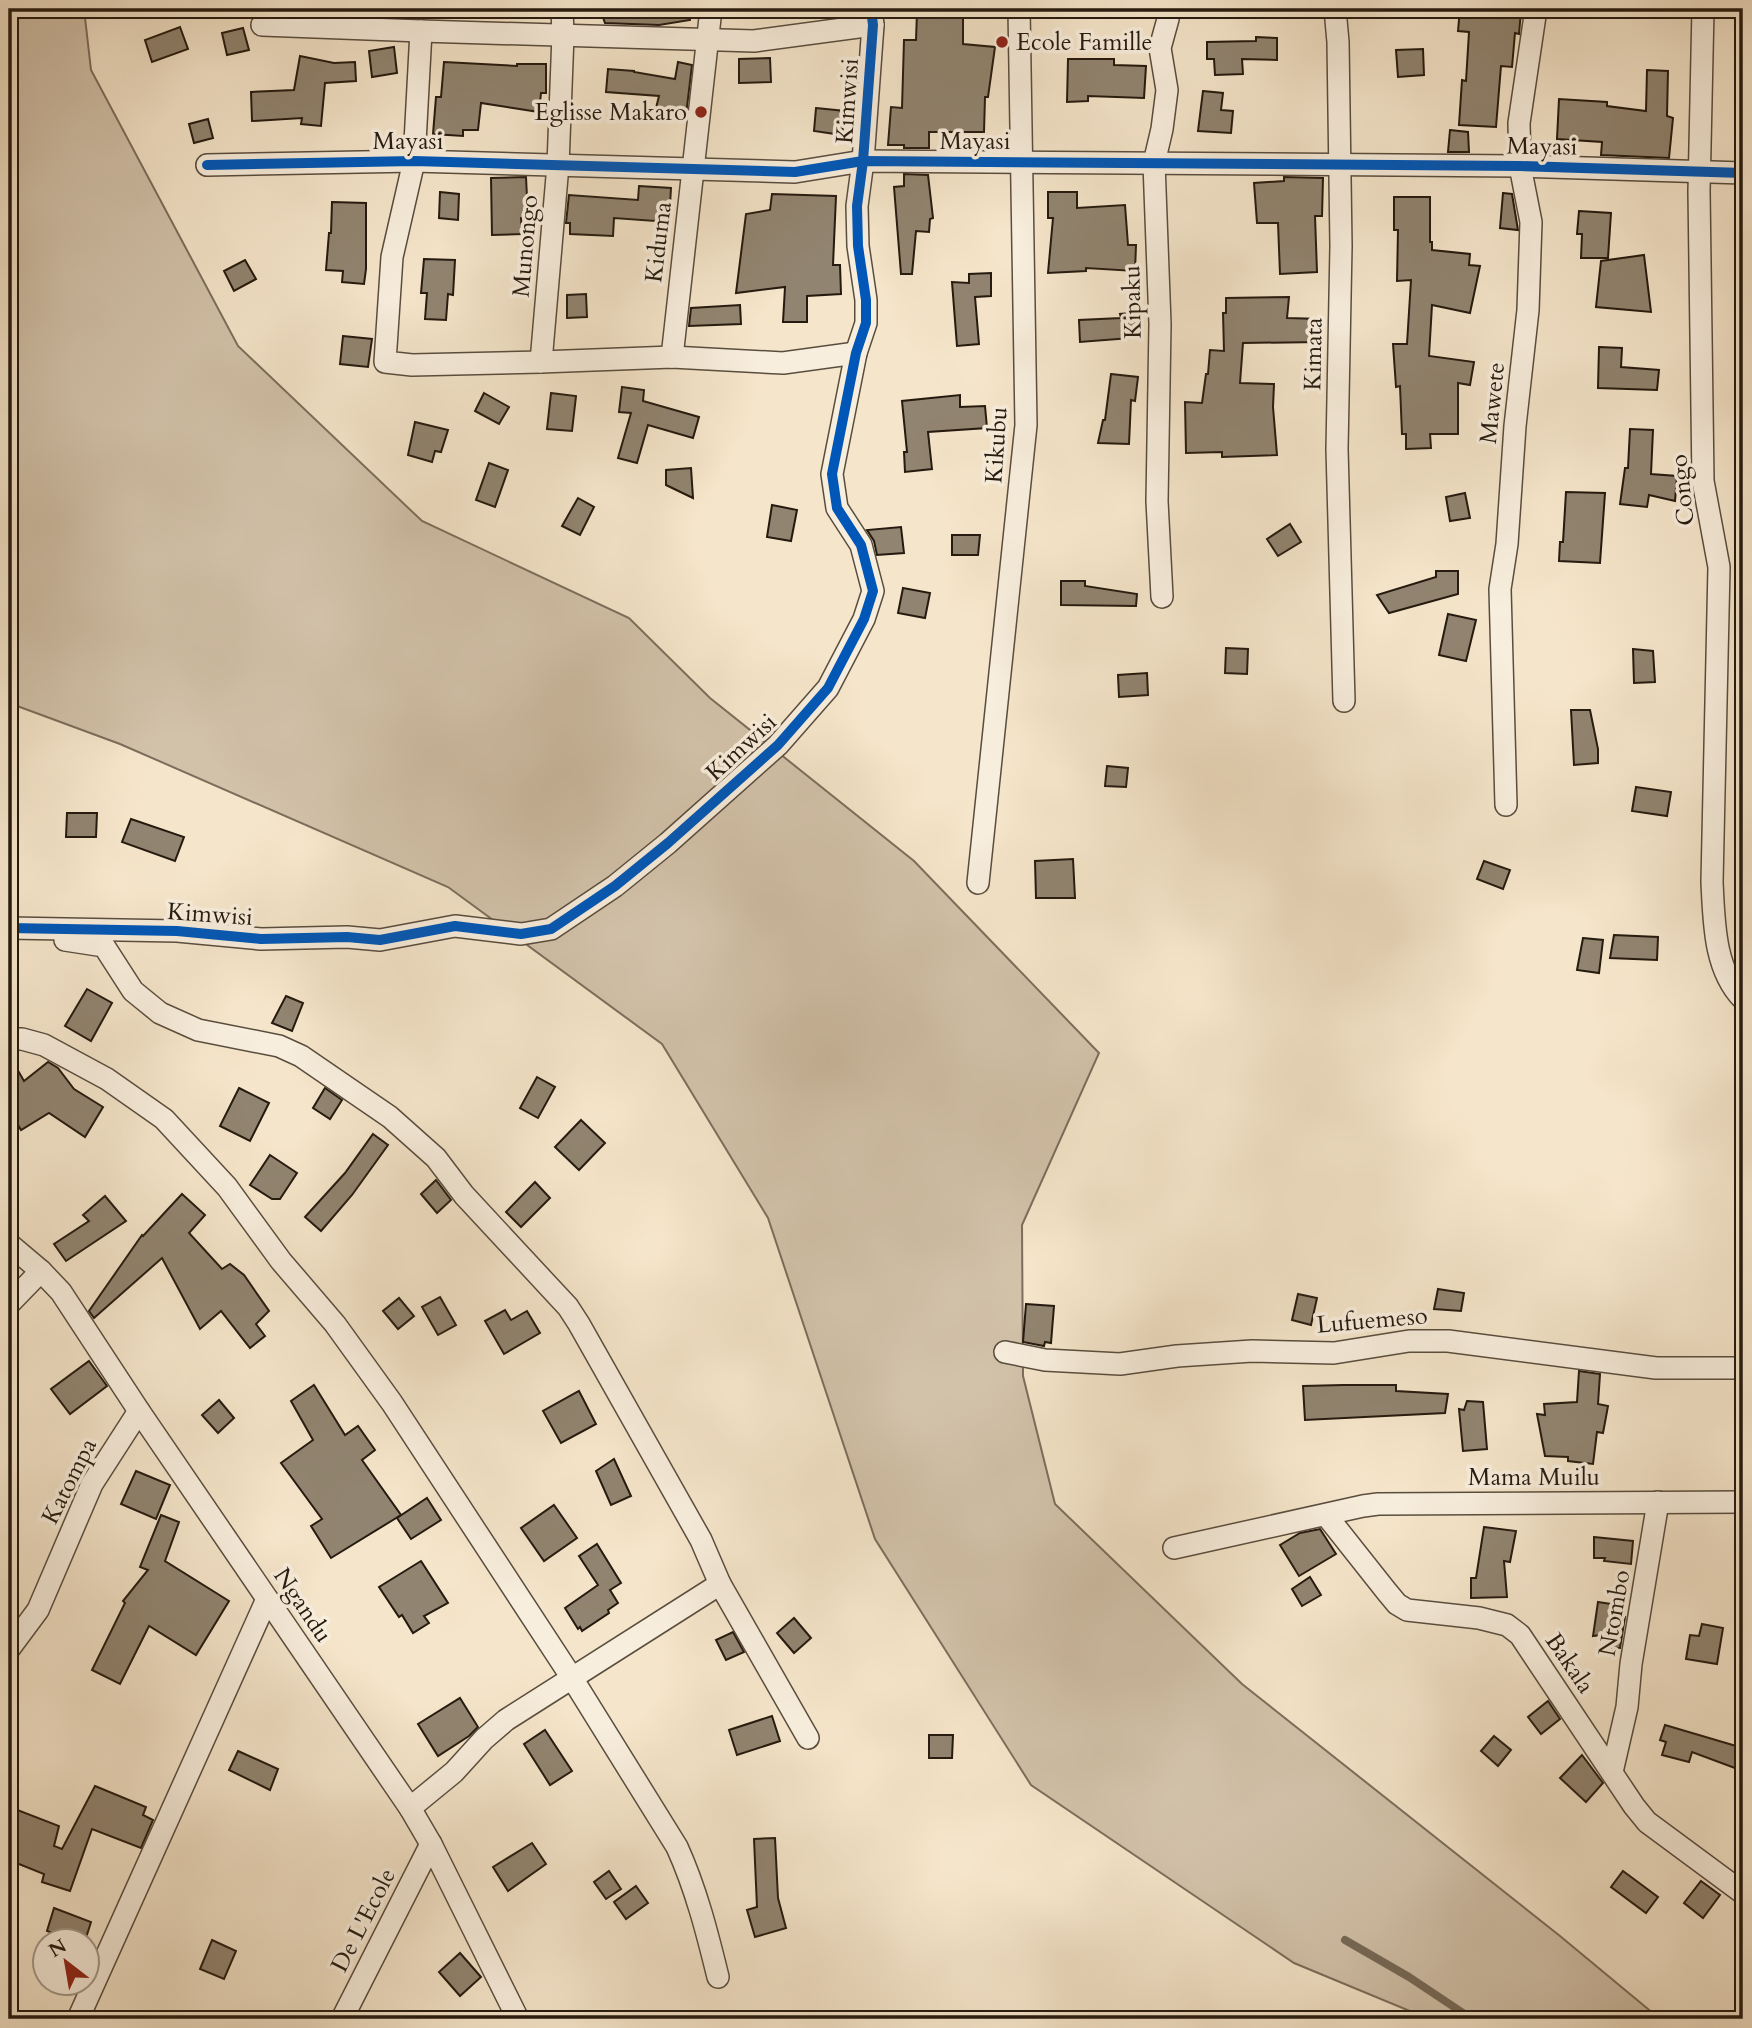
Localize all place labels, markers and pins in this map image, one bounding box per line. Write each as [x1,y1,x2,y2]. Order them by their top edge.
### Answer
place label: Ecole Famille [1016,26,1152,59]
marker: Ecole Famille [994,34,1010,50]
place label: Eglisse Makaro [535,96,687,129]
marker: Eglisse Makaro [693,104,709,120]

